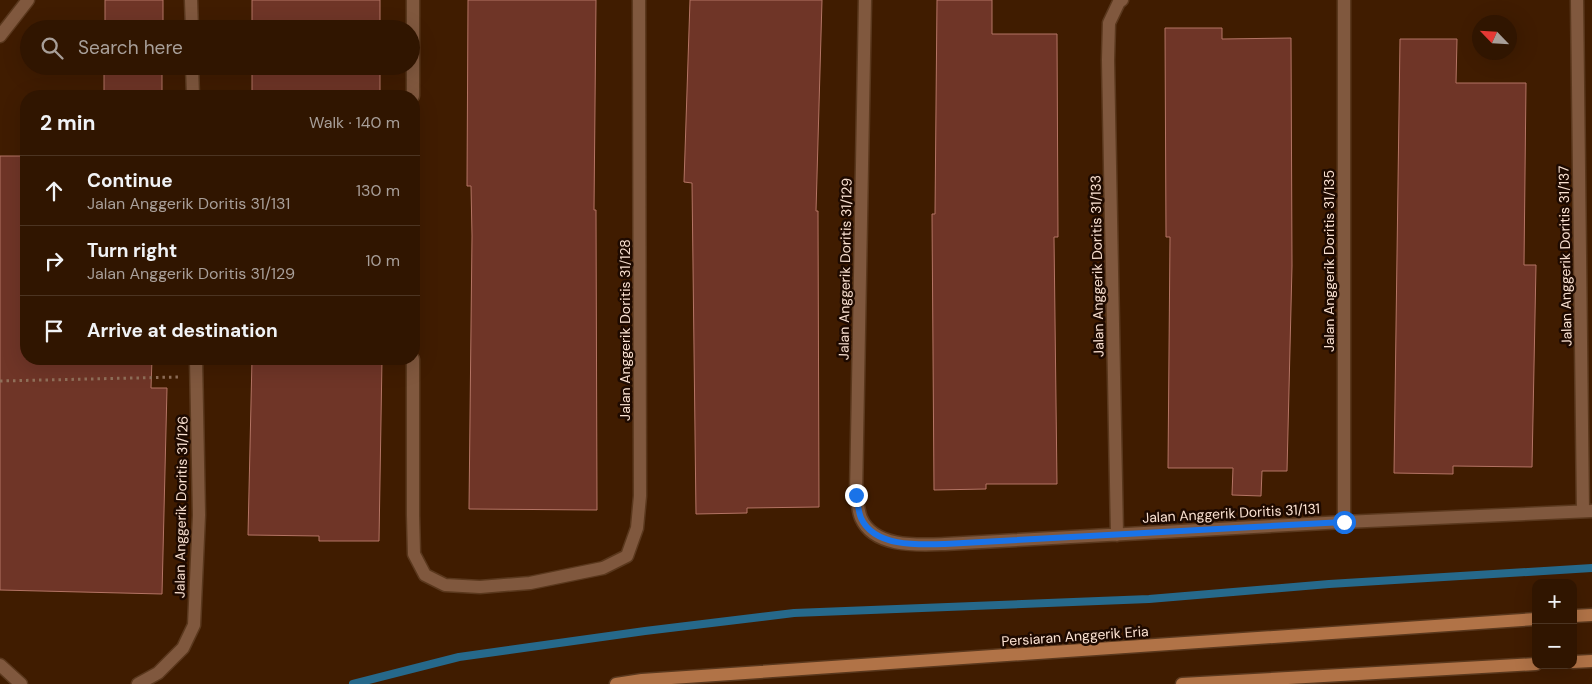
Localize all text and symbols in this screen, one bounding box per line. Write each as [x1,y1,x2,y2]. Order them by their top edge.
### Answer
north arrow [1472,15,1517,60]
search box [20,20,420,75]
icon: search [38,34,66,62]
text: Search here [78,35,183,60]
text: 2 min [40,109,96,137]
text: Walk · 140 m [309,112,400,133]
street label: Jalan Anggerik Doritis 31/137 [1554,165,1576,347]
text: Continue [87,168,173,193]
street label: Jalan Anggerik Doritis 31/135 [1320,170,1338,352]
street label: Jalan Anggerik Doritis 31/133 [1086,175,1108,357]
icon: ahead [40,177,68,205]
street label: Jalan Anggerik Doritis 31/129 [834,178,856,360]
text: 130 m [356,180,400,201]
text: Jalan Anggerik Doritis 31/131 [87,193,290,214]
text: Turn right [87,238,177,263]
street label: Jalan Anggerik Doritis 31/128 [616,239,634,421]
icon: right [40,247,68,275]
text: 10 m [366,250,400,271]
text: Jalan Anggerik Doritis 31/129 [87,263,295,284]
icon: arrive [40,317,68,345]
text: Arrive at destination [87,318,278,343]
street label: Jalan Anggerik Doritis 31/126 [170,416,192,598]
route end [845,484,868,507]
street label: Jalan Anggerik Doritis 31/131 [1142,499,1320,527]
route start [1333,511,1356,534]
map controls [1532,579,1577,669]
button: + [1532,579,1577,624]
street label: Persiaran Anggerik Eria [1001,622,1149,650]
button: − [1532,624,1577,669]

